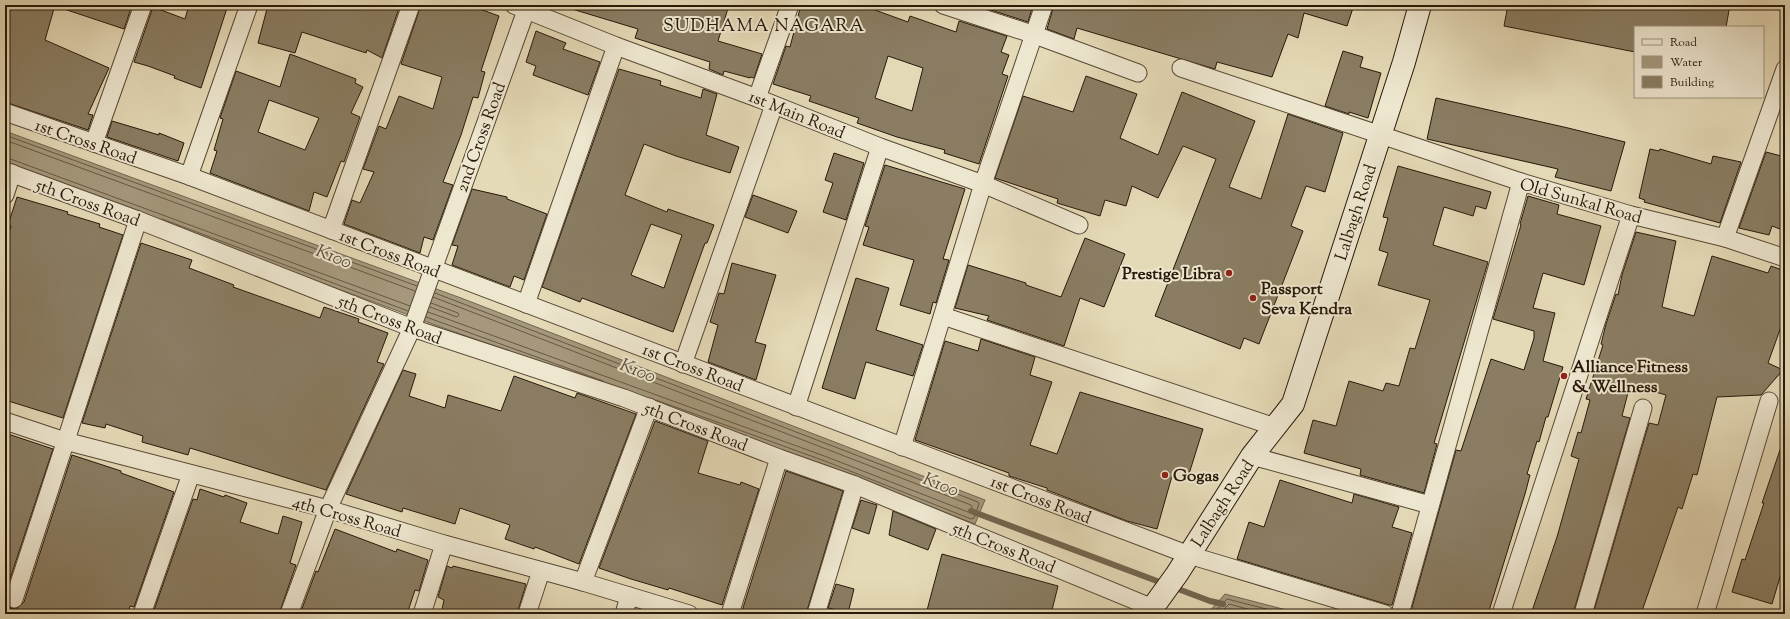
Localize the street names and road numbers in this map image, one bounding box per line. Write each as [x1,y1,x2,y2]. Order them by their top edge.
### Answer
street label: 2nd Cross Road [451,79,513,196]
street label: 1st Main Road [744,86,848,146]
street label: 1st Cross Road [31,114,140,172]
street label: Lalbagh Road [1330,161,1384,264]
street label: Old Sunkal Road [1517,173,1645,231]
street label: 5th Cross Road [31,174,143,234]
street label: 1st Cross Road [335,225,444,285]
street label: 5th Cross Road [333,290,445,352]
street label: 1st Cross Road [638,339,747,399]
street label: 5th Cross Road [639,397,751,459]
street label: Lalbagh Road [1186,455,1261,553]
street label: 1st Cross Road [986,471,1095,531]
street label: 4th Cross Road [289,491,404,545]
street label: 5th Cross Road [947,517,1059,581]

